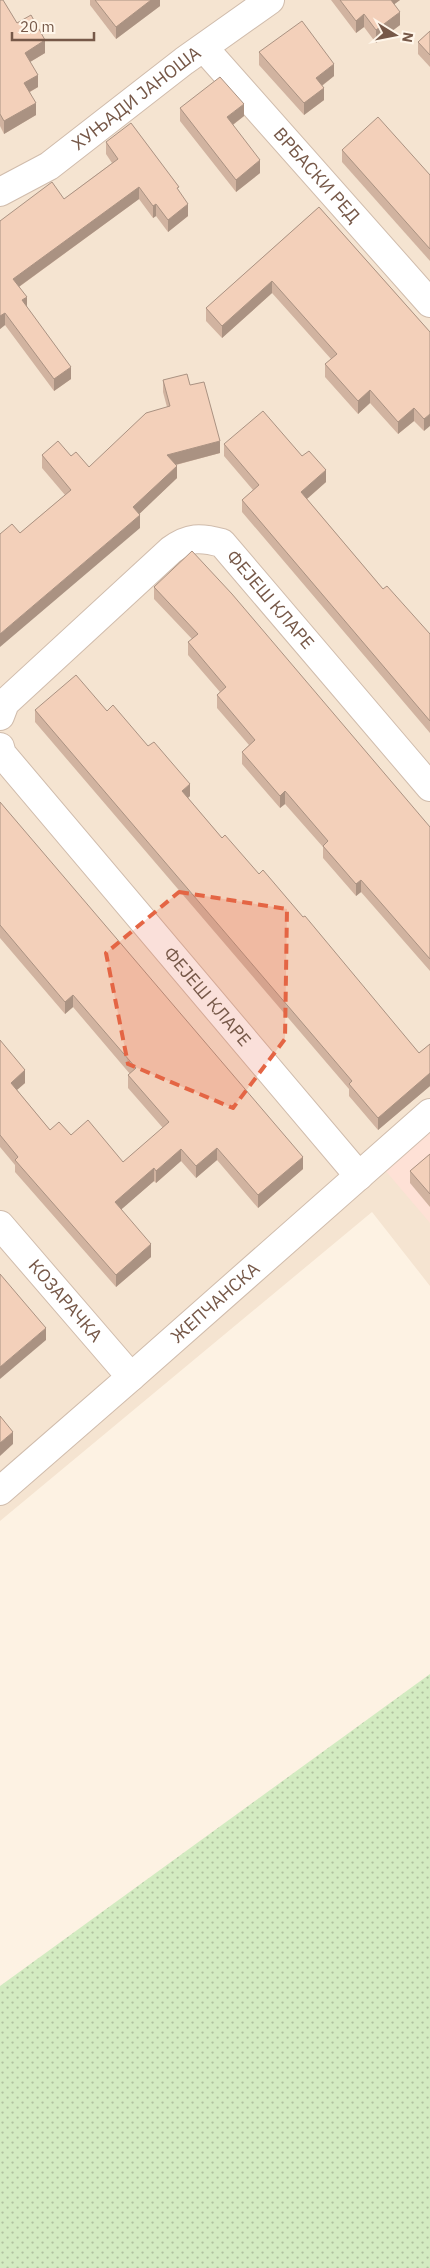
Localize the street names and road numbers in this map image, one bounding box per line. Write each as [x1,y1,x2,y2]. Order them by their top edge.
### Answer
street label: ХУЊАДИ ЈАНОША [67,41,205,155]
street label: ВРБАСКИ РЕД [269,122,365,227]
street label: ФЕЈЕШ КЛАРЕ [222,545,320,654]
street label: ФЕЈЕШ КЛАРЕ [159,942,256,1051]
street label: КОЗАРАЧКА [24,1254,108,1347]
street label: ЖЕПЧАНСКА [166,1257,264,1348]

